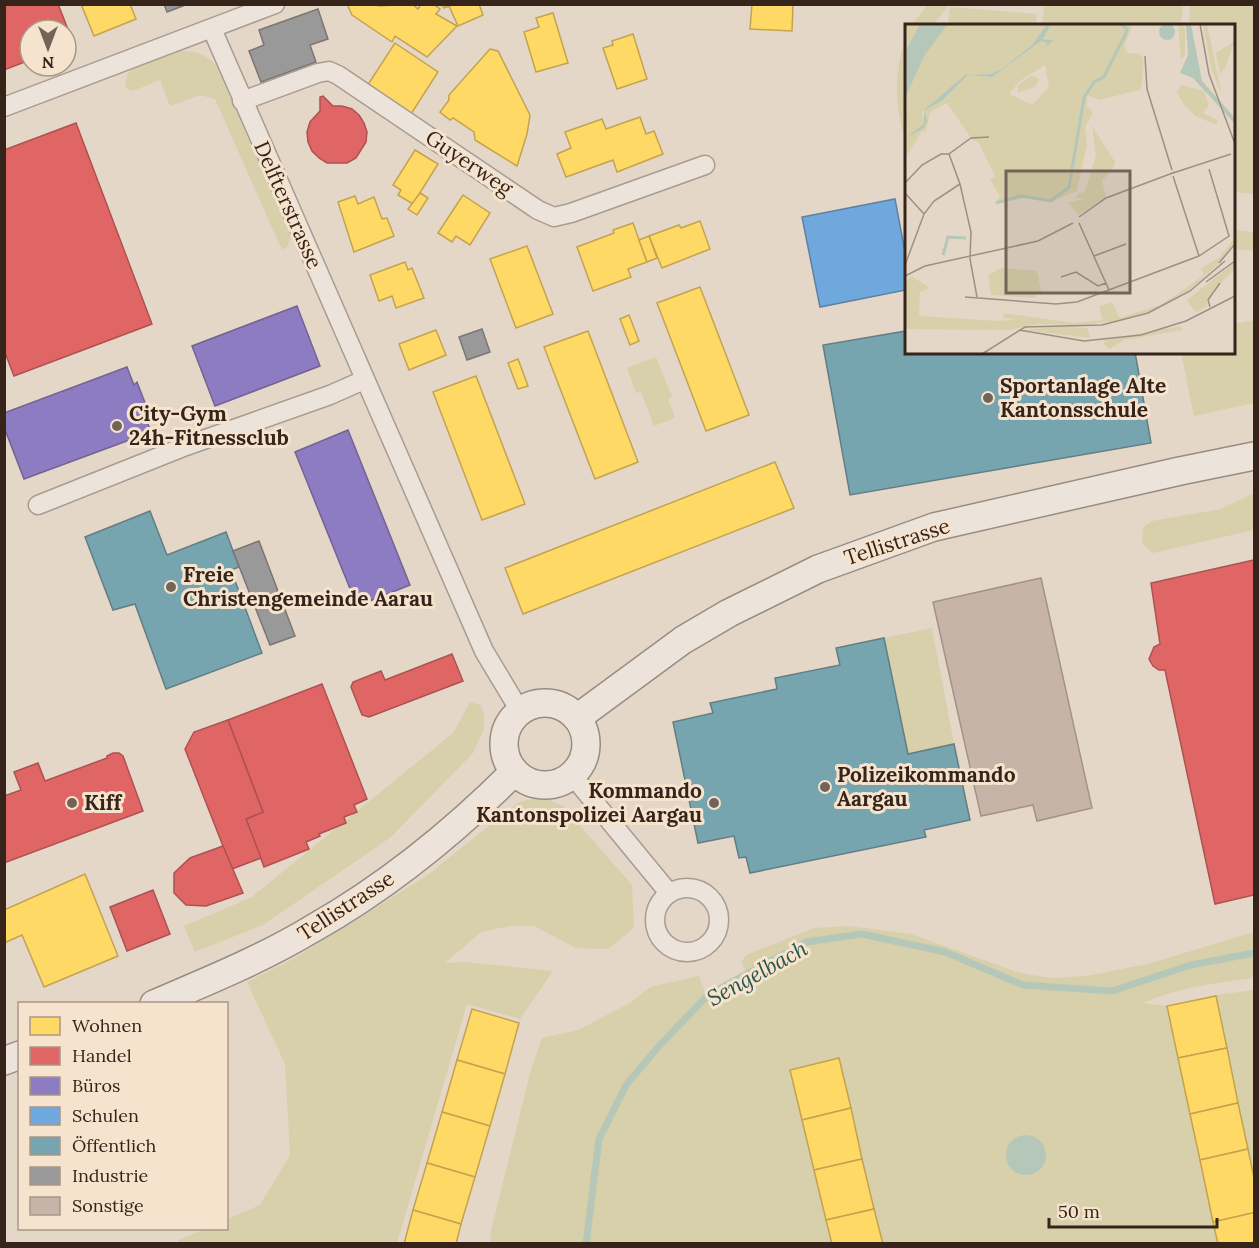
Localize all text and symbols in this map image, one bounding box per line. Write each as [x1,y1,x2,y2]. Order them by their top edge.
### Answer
north arrow [18,18,78,78]
inset map [905,24,1235,354]
text: N [42,53,54,73]
street label: Guyerweg [420,124,518,202]
street label: Delfterstrasse [248,137,329,273]
place label: Sportanlage Alte Kantonsschule [1000,372,1166,423]
marker: Sportanlage Alte Kantonsschule [981,391,995,405]
place label: City-Gym 24h-Fitnessclub [129,400,289,451]
marker: City-Gym 24h-Fitnessclub [110,419,124,433]
street label: Tellistrasse [841,512,953,571]
place label: Freie Christengemeinde Aarau [183,561,433,612]
marker: Freie Christengemeinde Aarau [164,580,178,594]
place label: Polizeikommando Aargau [837,761,1016,812]
place label: Kommando Kantonspolizei Aargau [476,777,702,828]
marker: Polizeikommando Aargau [818,780,832,794]
place label: Kiff [84,789,123,816]
marker: Kiff [65,796,79,810]
marker: Kommando Kantonspolizei Aargau [707,796,721,810]
street label: Tellistrasse [292,864,399,947]
water label: Sengelbach [702,934,813,1012]
legend [18,1002,228,1230]
text: Wohnen [72,1014,142,1037]
text: Handel [72,1044,132,1067]
text: Büros [72,1074,120,1097]
text: Schulen [72,1104,139,1127]
text: Öffentlich [72,1134,157,1157]
text: Industrie [72,1164,148,1187]
scale bar [1049,1191,1217,1229]
text: Sonstige [72,1194,144,1217]
text: 50 m [1058,1200,1100,1223]

